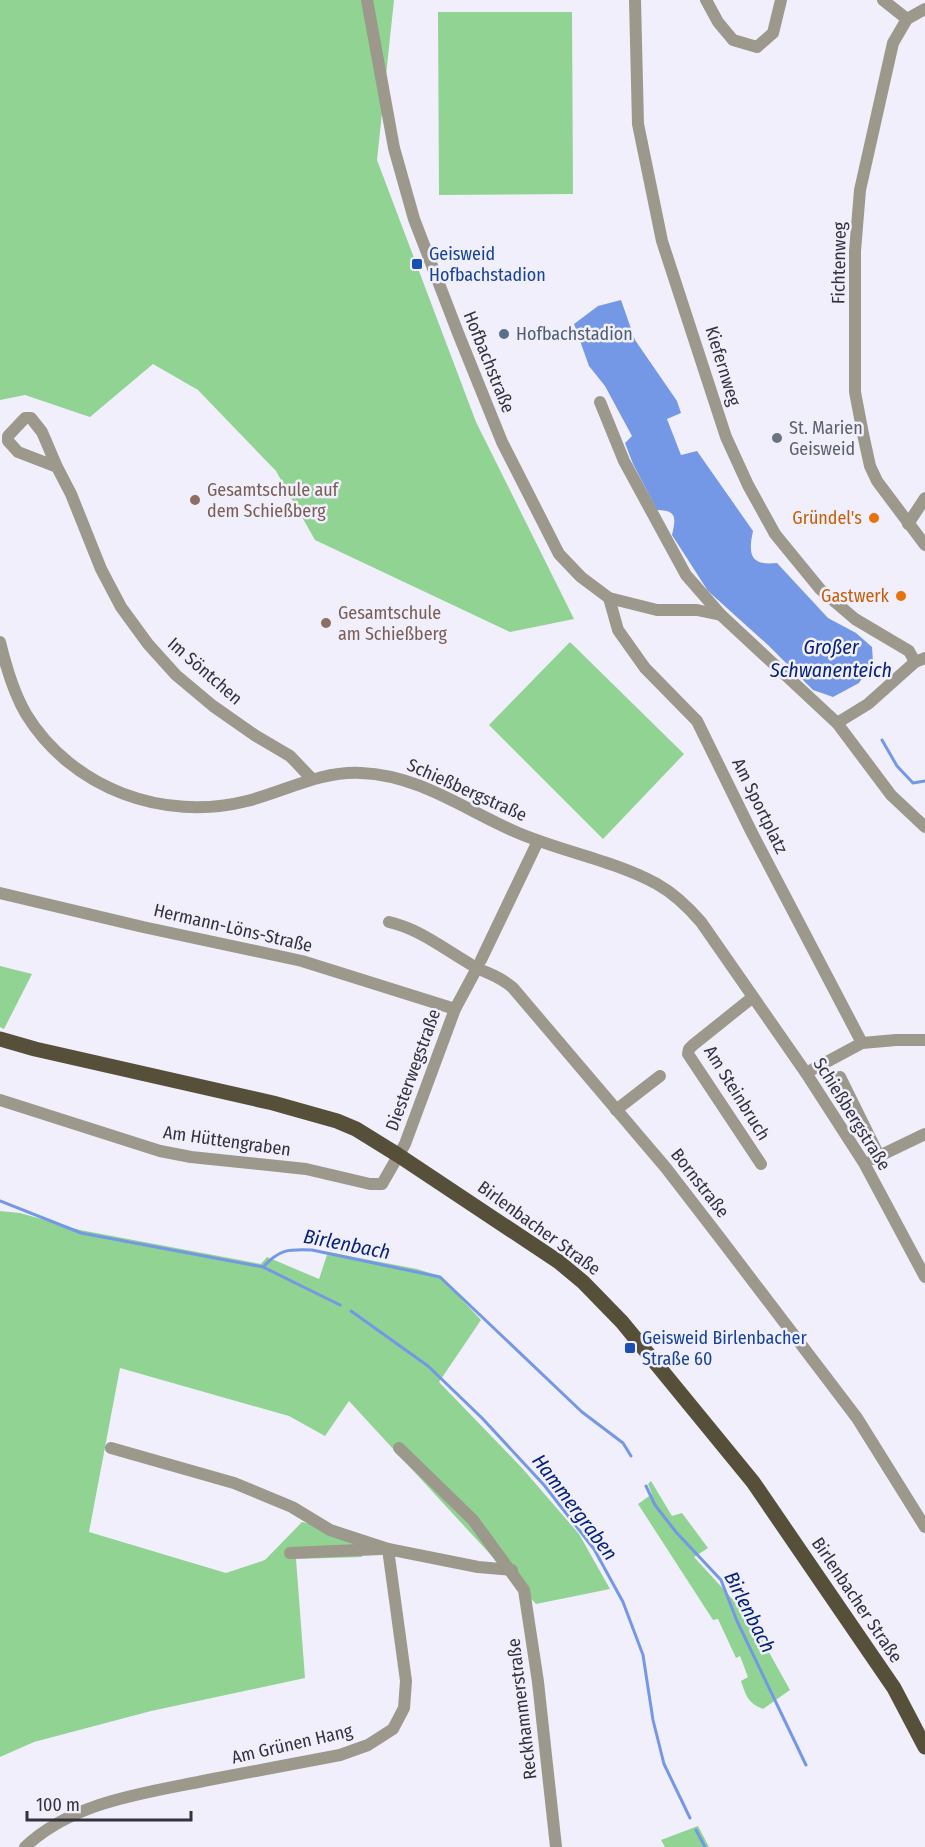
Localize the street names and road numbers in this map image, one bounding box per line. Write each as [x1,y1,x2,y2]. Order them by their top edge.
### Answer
street label: Fichtenweg [827,221,851,304]
street label: Hofbachstraße [459,308,519,416]
street label: Kiefernweg [700,324,746,409]
street label: Im Söntchen [163,633,247,709]
street label: Schießbergstraße [404,754,530,826]
street label: Am Sportplatz [727,755,793,857]
street label: Hermann-Löns-Straße [152,899,315,957]
street label: Diesterwegstraße [381,1006,445,1134]
street label: Am Steinbruch [699,1042,775,1144]
street label: Schießbergstraße [809,1054,895,1174]
street label: Am Hüttengraben [162,1121,292,1161]
street label: Bornstraße [666,1144,734,1222]
street label: Birlenbacher Straße [473,1176,605,1280]
street label: Birlenbacher Straße [807,1533,907,1667]
street label: Reckhammerstraße [502,1637,542,1781]
street label: Am Grünen Hang [229,1719,355,1769]

